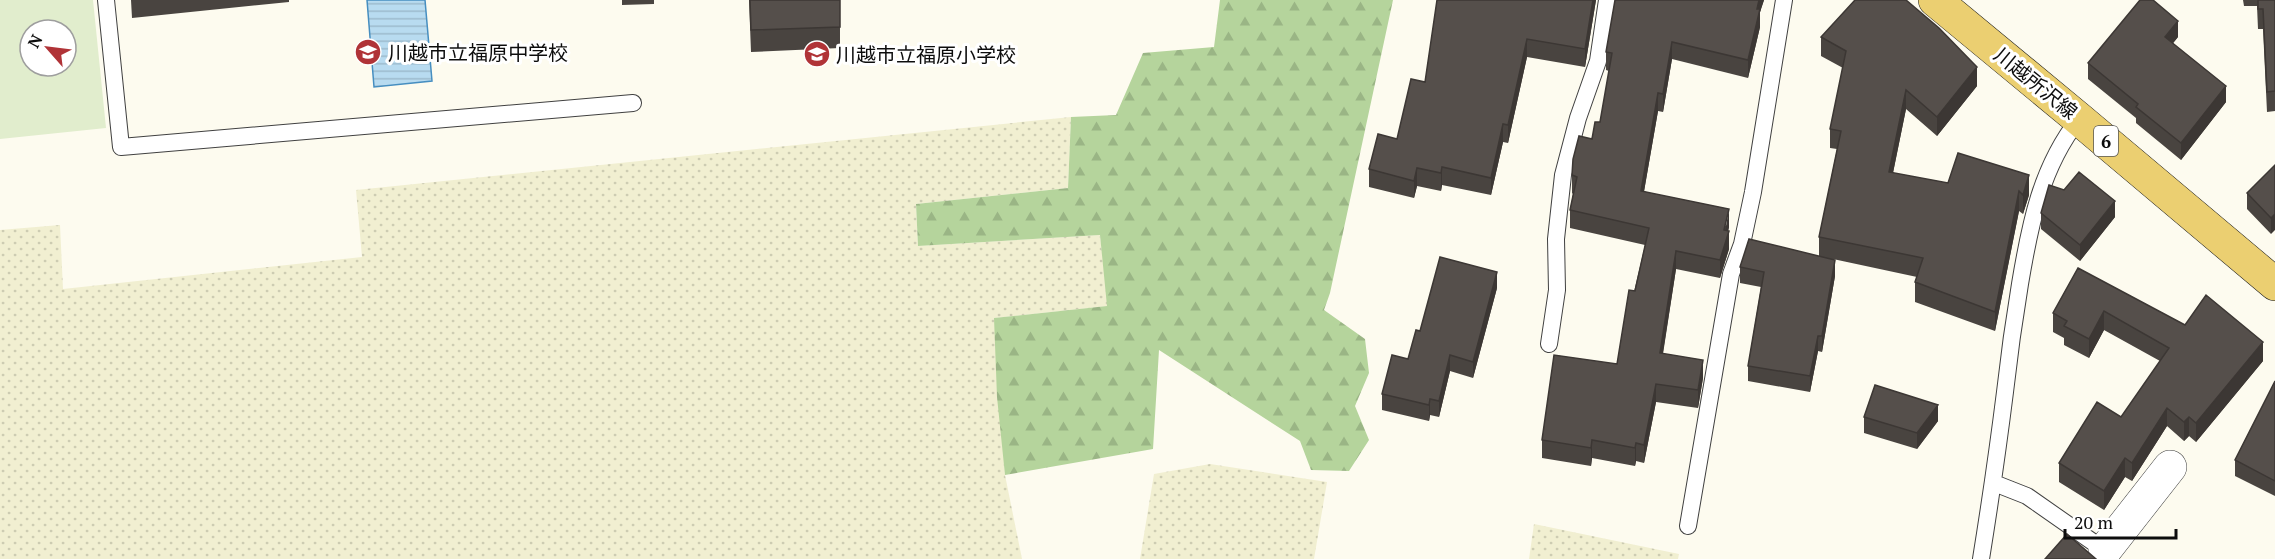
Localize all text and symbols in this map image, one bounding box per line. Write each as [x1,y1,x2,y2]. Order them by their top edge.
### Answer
north arrow [18,18,78,78]
text: N [22,30,47,51]
school or university icon: 川越市立福原中学校 [353,37,383,67]
place label: 川越市立福原中学校 [388,39,568,66]
school or university icon: 川越市立福原小学校 [802,39,832,69]
place label: 川越市立福原小学校 [836,41,1016,68]
street label: 川越所沢線 [1989,41,2083,125]
road number: 6 [2094,126,2118,156]
scale bar [2065,502,2176,540]
text: 20 m [2074,510,2114,534]

